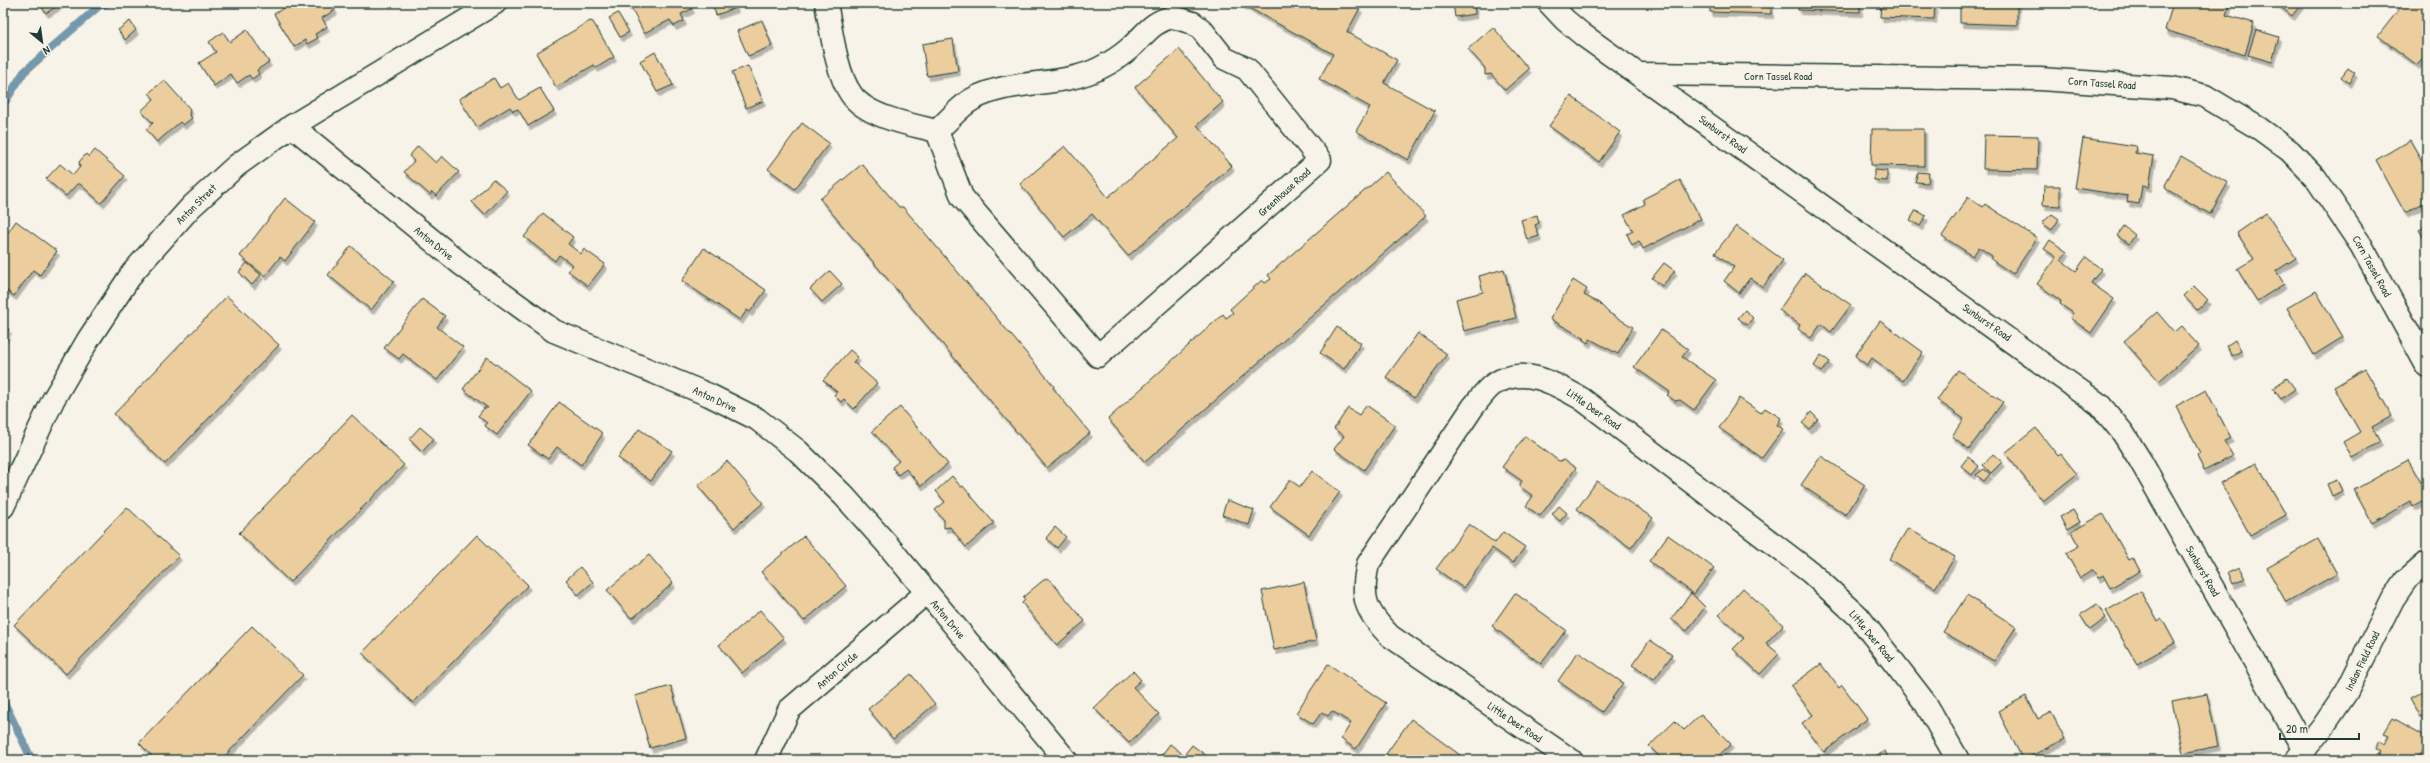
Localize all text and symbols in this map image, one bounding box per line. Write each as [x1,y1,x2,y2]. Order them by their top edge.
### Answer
north arrow [22,22,62,62]
text: N [41,43,53,58]
street label: Corn Tassel Road [1744,69,1813,83]
street label: Corn Tassel Road [2068,74,2137,92]
street label: Sunburst Road [1696,112,1750,157]
street label: Greenhouse Road [1255,164,1314,219]
street label: Anton Street [173,181,219,227]
street label: Anton Drive [411,223,457,264]
street label: Corn Tassel Road [2349,233,2395,300]
street label: Sunburst Road [1960,300,2015,344]
street label: Anton Drive [691,383,740,415]
street label: Little Deer Road [1564,385,1624,433]
street label: Sunburst Road [2183,543,2223,599]
street label: Anton Drive [928,597,969,642]
street label: Little Deer Road [1846,607,1898,665]
street label: Indian Field Road [2341,628,2383,693]
street label: Anton Circle [813,648,861,692]
street label: Little Deer Road [1485,699,1546,746]
scale bar [2280,715,2359,741]
text: 20 m [2286,720,2308,737]

